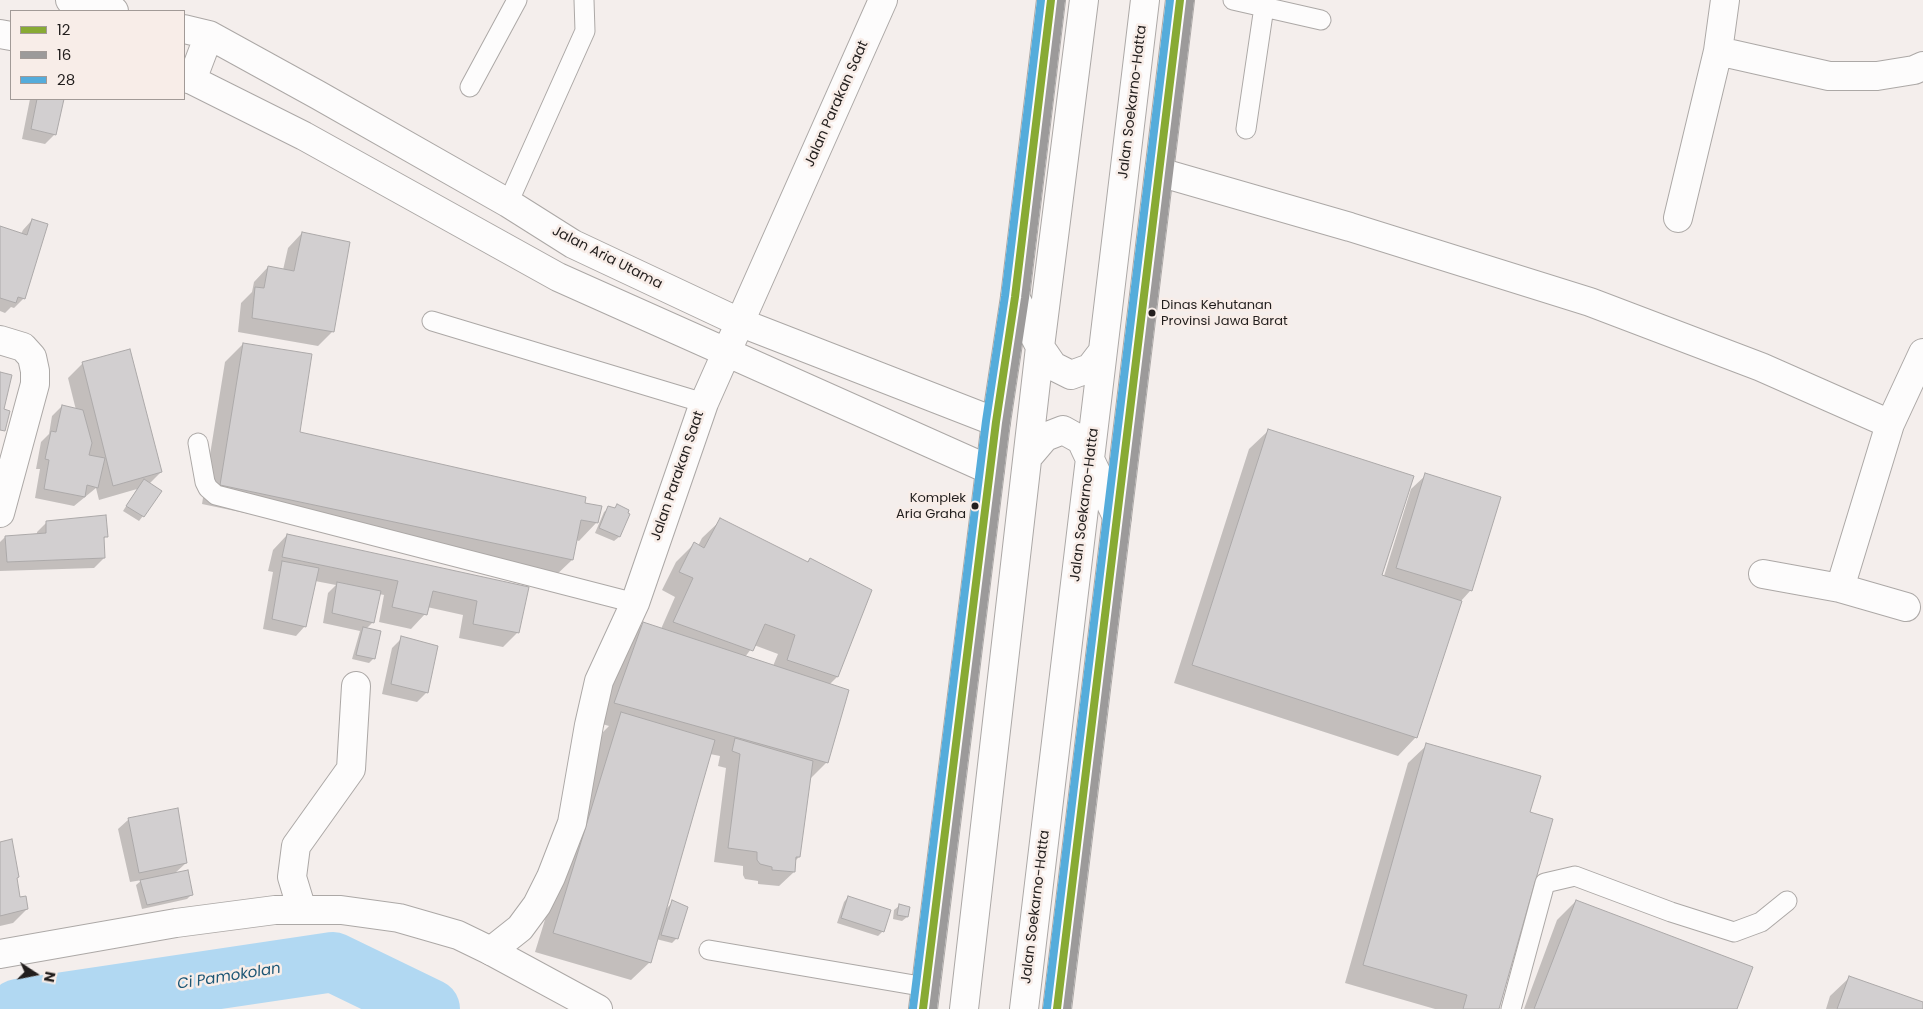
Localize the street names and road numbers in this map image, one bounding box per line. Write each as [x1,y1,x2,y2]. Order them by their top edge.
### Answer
street label: Jalan Soekarno-Hatta [1115,24,1151,180]
street label: Jalan Parakan Saat [802,38,872,170]
street label: Jalan Aria Utama [549,223,665,293]
street label: Jalan Parakan Saat [648,409,708,543]
street label: Jalan Soekarno-Hatta [1067,427,1103,583]
street label: Jalan Soekarno-Hatta [1018,829,1054,985]

